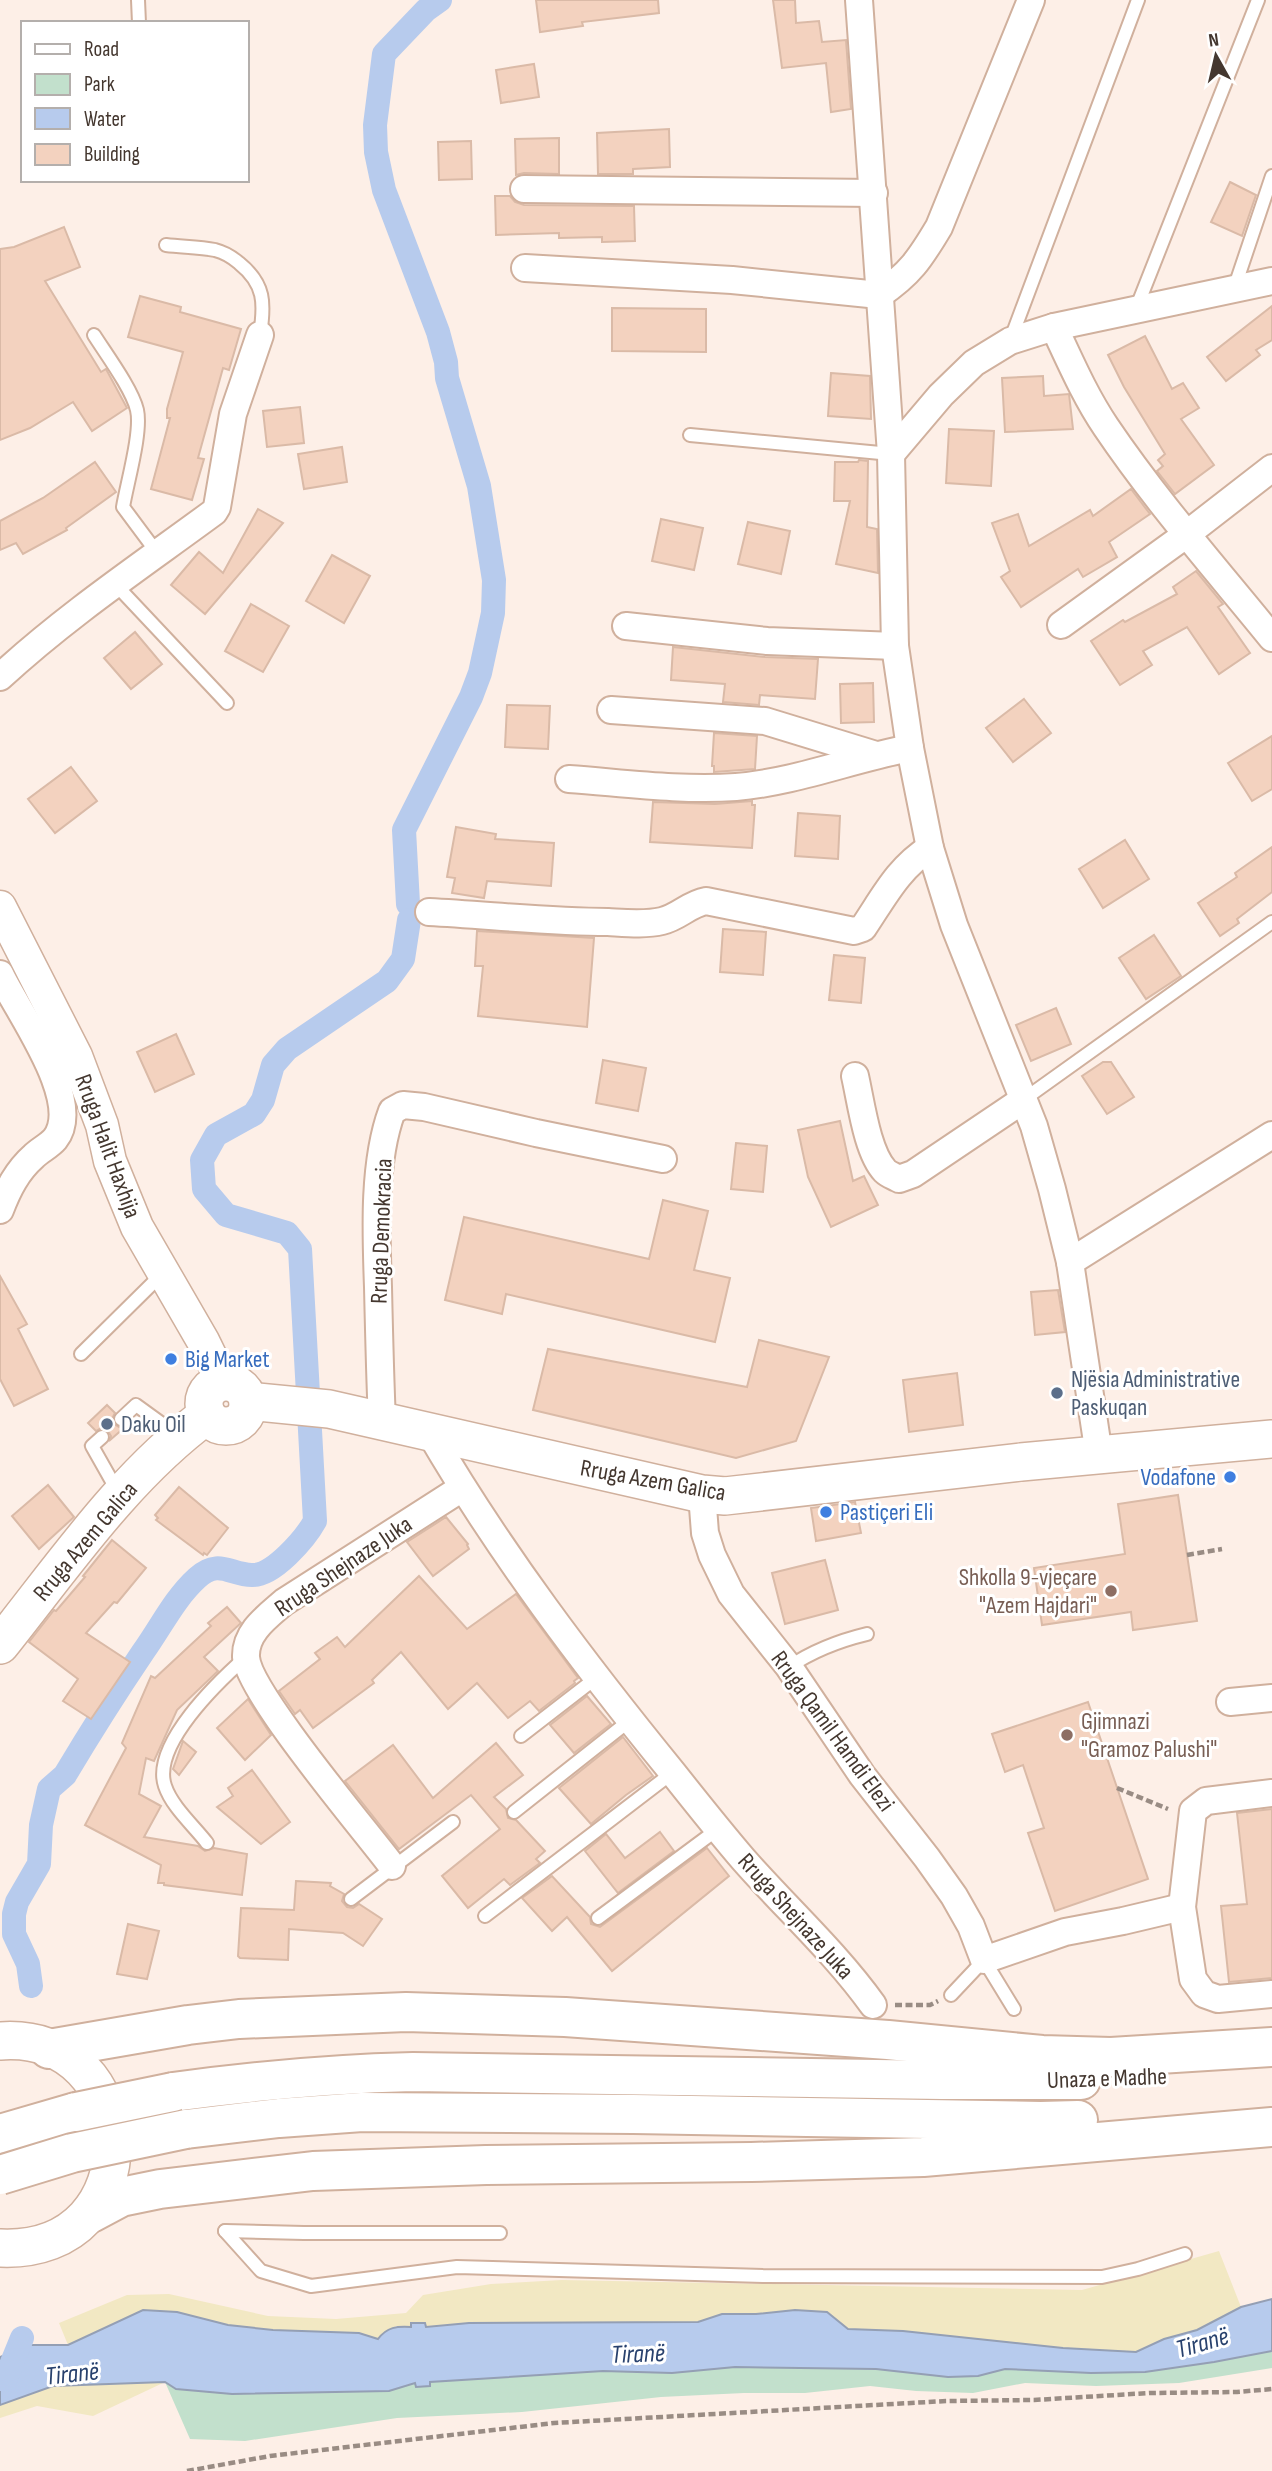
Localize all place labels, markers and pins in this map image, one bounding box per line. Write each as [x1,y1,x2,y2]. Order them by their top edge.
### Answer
place label: Big Market [185,1345,270,1374]
marker: Big Market [163,1351,179,1367]
place label: Njësia Administrative Paskuqan [1071,1365,1240,1422]
marker: Njësia Administrative Paskuqan [1049,1385,1065,1401]
place label: Daku Oil [121,1410,186,1439]
marker: Daku Oil [99,1416,115,1432]
place label: Vodafone [1140,1463,1216,1492]
marker: Vodafone [1222,1469,1238,1485]
place label: Pastiçeri Eli [840,1498,933,1527]
marker: Pastiçeri Eli [818,1504,834,1520]
place label: Shkolla 9-vjeçare "Azem Hajdari" [959,1563,1097,1620]
marker: Shkolla 9-vjeçare "Azem Hajdari" [1103,1583,1119,1599]
place label: Gjimnazi "Gramoz Palushi" [1081,1707,1217,1764]
marker: Gjimnazi "Gramoz Palushi" [1059,1727,1075,1743]

